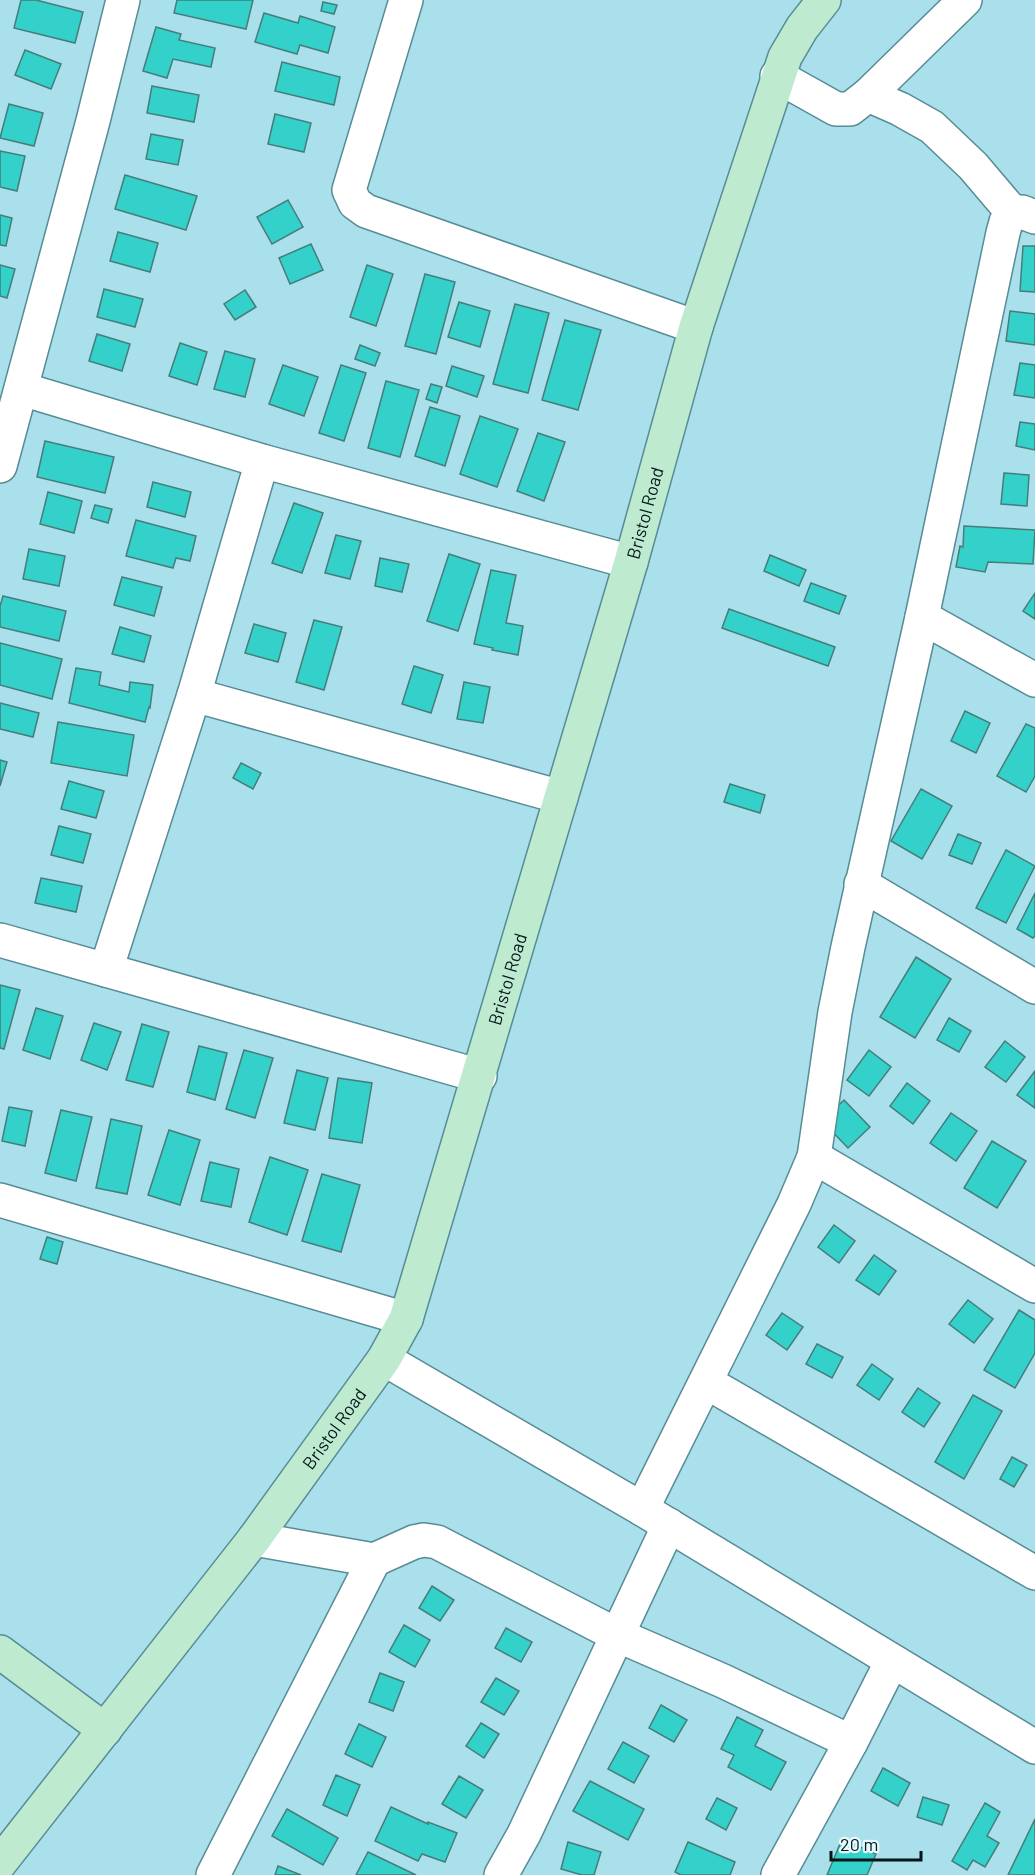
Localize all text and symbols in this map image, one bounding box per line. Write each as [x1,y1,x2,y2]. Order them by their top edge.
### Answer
street label: Bristol Road [621,464,668,562]
street label: Bristol Road [483,931,531,1028]
street label: Bristol Road [297,1384,370,1473]
scale bar [831,1824,921,1862]
text: 20 m [840,1833,878,1855]

